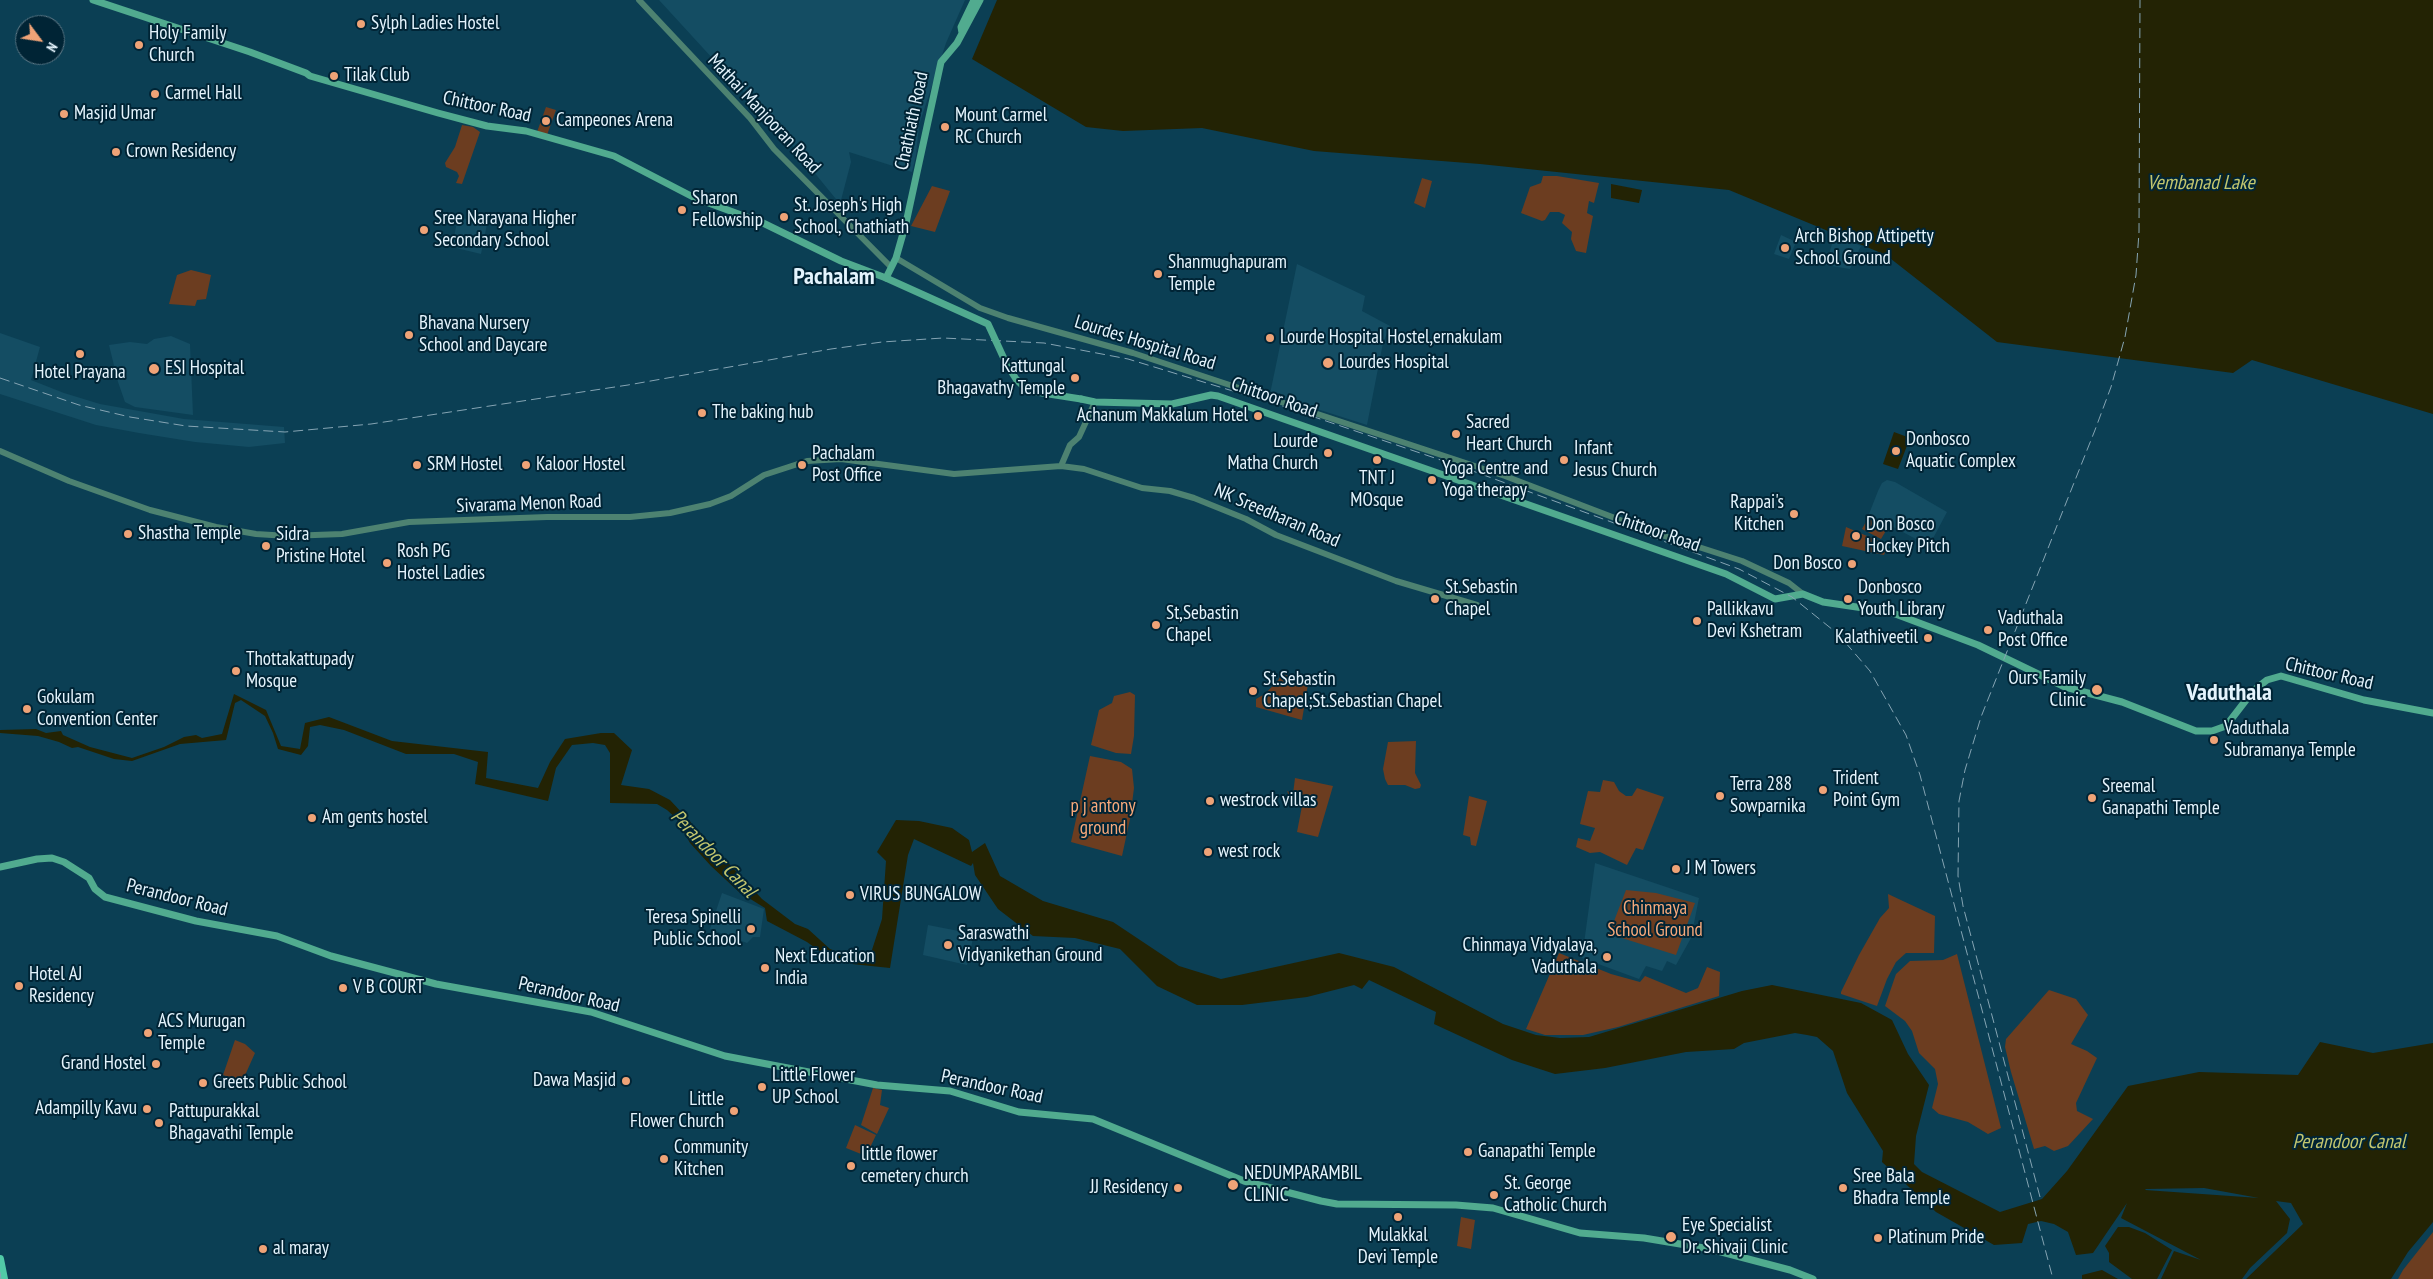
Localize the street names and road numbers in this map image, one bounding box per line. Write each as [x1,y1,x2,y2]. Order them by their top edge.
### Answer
street label: Mathai Manjooran Road [703,49,825,179]
street label: Chathiath Road [890,70,934,172]
street label: Chittoor Road [441,87,533,127]
street label: Lourdes Hospital Road [1072,311,1218,375]
street label: Chittoor Road [1228,373,1320,423]
street label: NK Sreedharan Road [1211,479,1343,553]
street label: Sivarama Menon Road [456,490,602,518]
street label: Chittoor Road [1611,507,1703,557]
street label: Chittoor Road [2283,653,2375,695]
street label: Perandoor Road [124,874,230,922]
street label: Perandoor Road [516,972,622,1018]
street label: Perandoor Road [939,1065,1045,1109]

